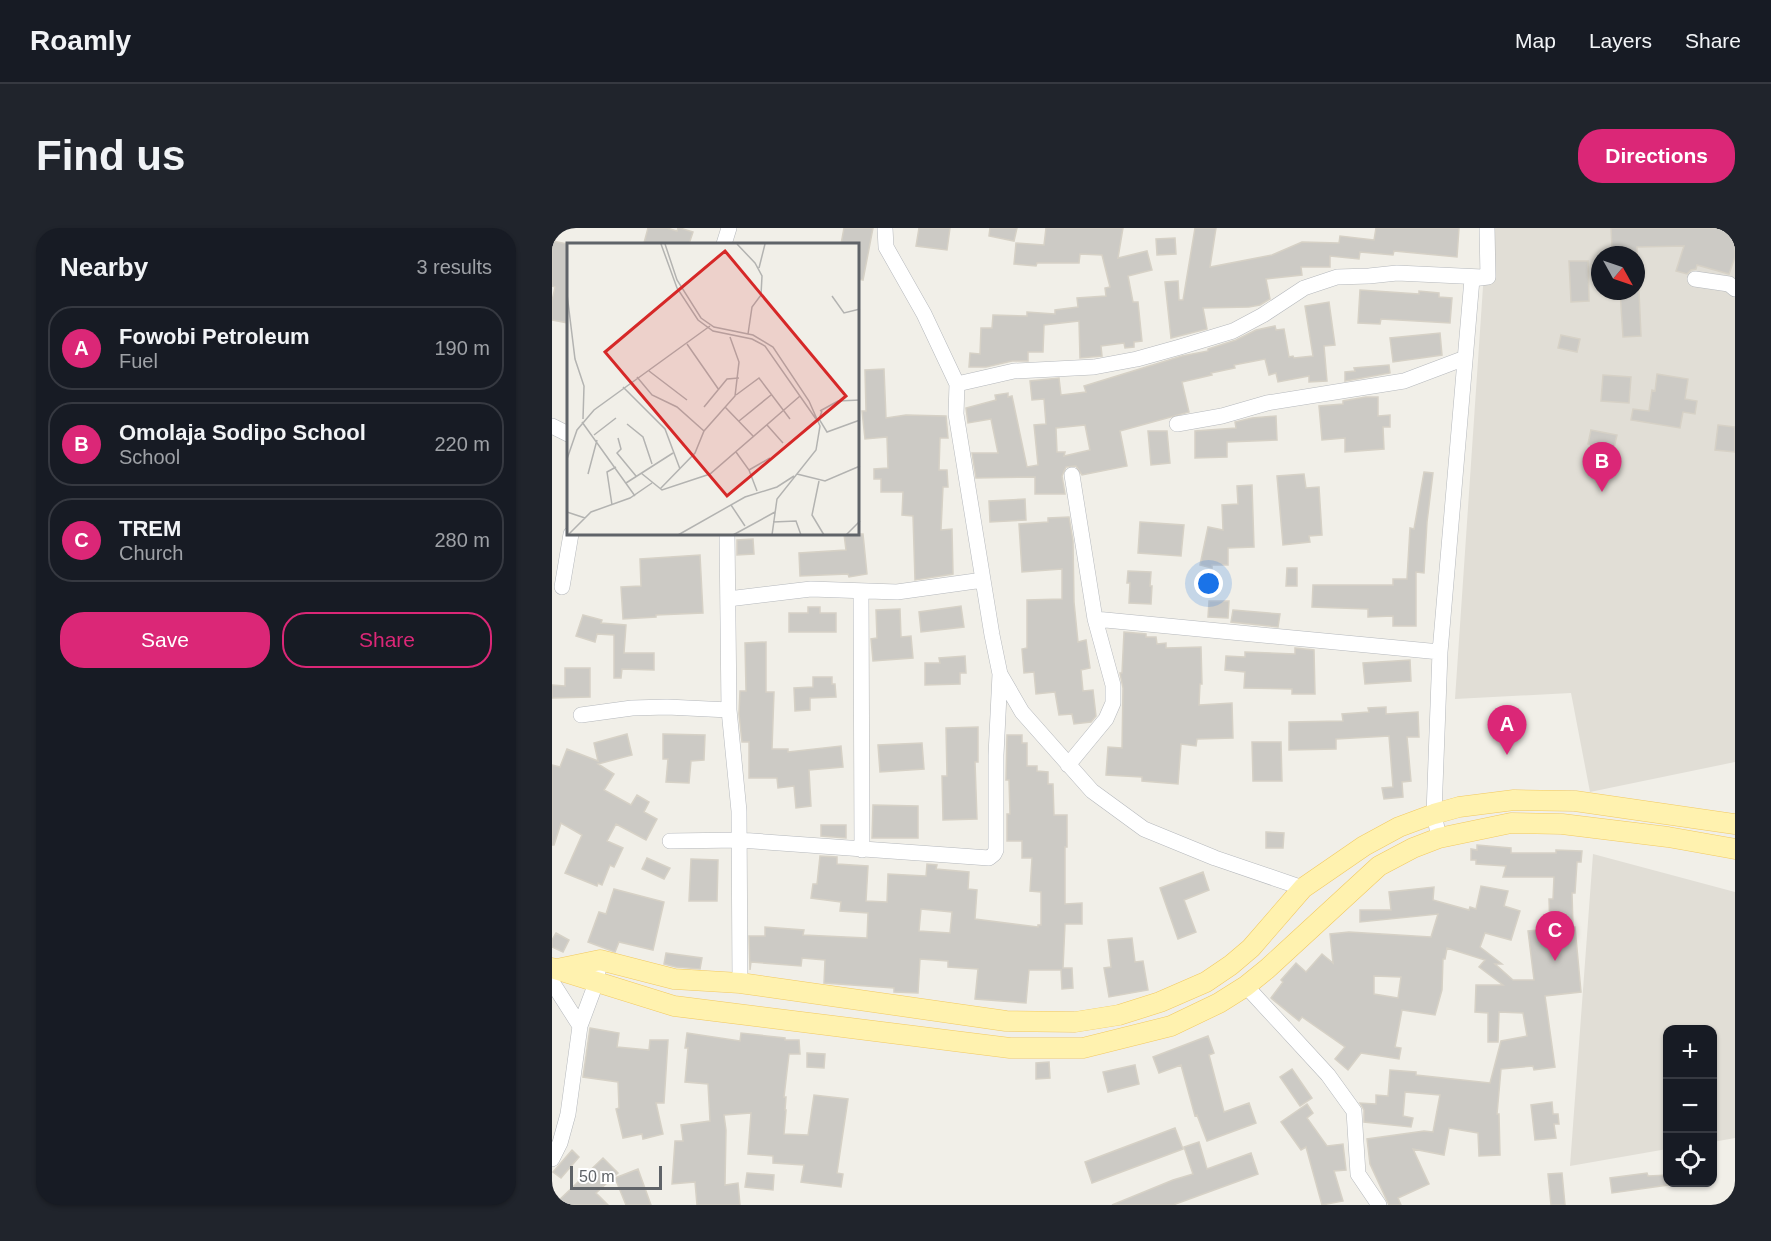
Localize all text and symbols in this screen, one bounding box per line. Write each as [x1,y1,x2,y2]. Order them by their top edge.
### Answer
text: Roamly [30,25,131,56]
text: Map [1515,29,1556,52]
text: Layers [1589,29,1652,52]
text: Share [1685,29,1741,52]
button: Directions [1578,129,1735,183]
text: Find us [36,132,185,179]
inset map [567,243,860,536]
north arrow [1591,246,1645,300]
text: Nearby [60,252,148,282]
text: 3 results [416,256,492,278]
text: Fowobi Petroleum [119,324,310,349]
text: A [74,337,89,359]
text: 190 m [434,337,490,359]
text: Fuel [119,350,158,372]
text: Omolaja Sodipo School [119,420,366,445]
text: B [74,433,89,455]
text: 220 m [434,433,490,455]
pin: B [1582,442,1622,492]
text: School [119,446,180,468]
text: TREM [119,516,181,541]
text: C [74,529,89,551]
text: 280 m [434,529,490,551]
text: Church [119,542,183,564]
your location [1194,569,1223,598]
button: Save [60,612,270,668]
button: Share [282,612,492,668]
pin: A [1488,706,1526,755]
pin: C [1536,912,1574,961]
map controls [1663,1025,1717,1187]
button: + [1663,1025,1717,1079]
button: − [1663,1079,1717,1133]
button: locate [1663,1133,1717,1187]
scale bar [570,1163,662,1190]
text: 50 m [579,1168,615,1185]

